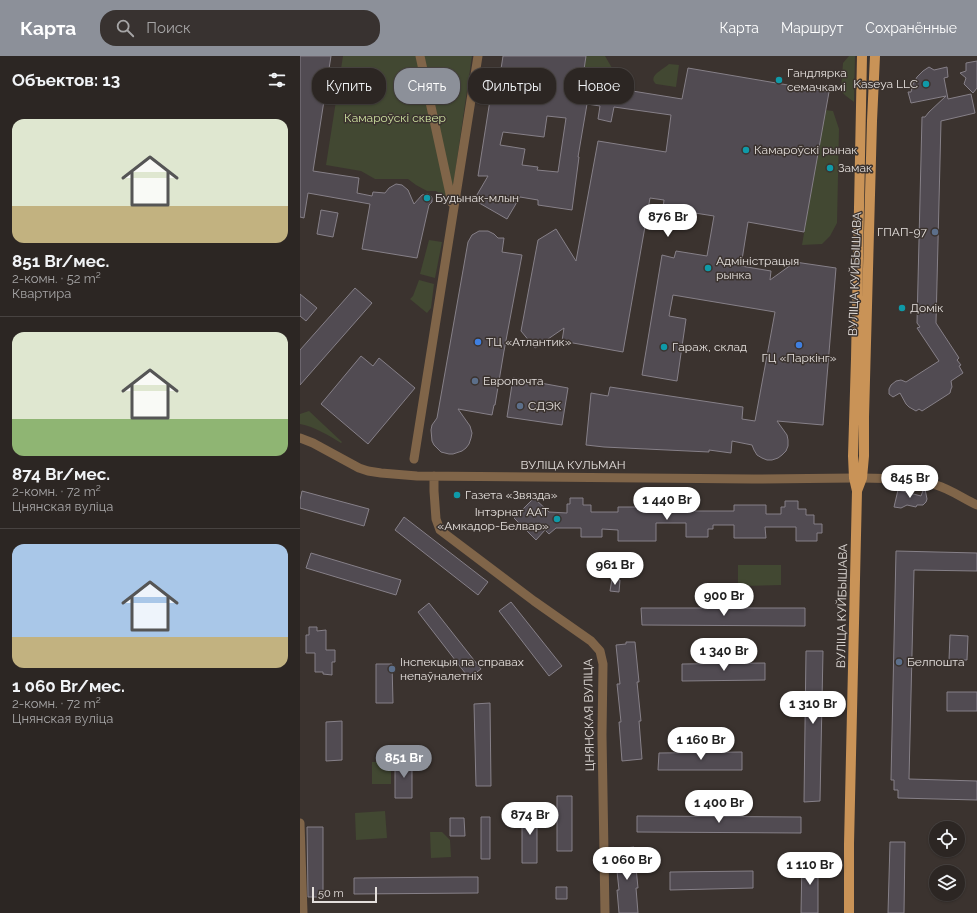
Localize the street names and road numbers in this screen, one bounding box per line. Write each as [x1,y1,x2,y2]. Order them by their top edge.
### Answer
street label: ВУЛІЦА КУЙБЫШАВА [846,212,864,336]
street label: ВУЛІЦА КУЛЬМАН [520,458,626,472]
street label: ВУЛІЦА КУЙБЫШАВА [834,544,850,668]
street label: ЦНЯНСКАЯ ВУЛІЦА [581,658,597,772]

